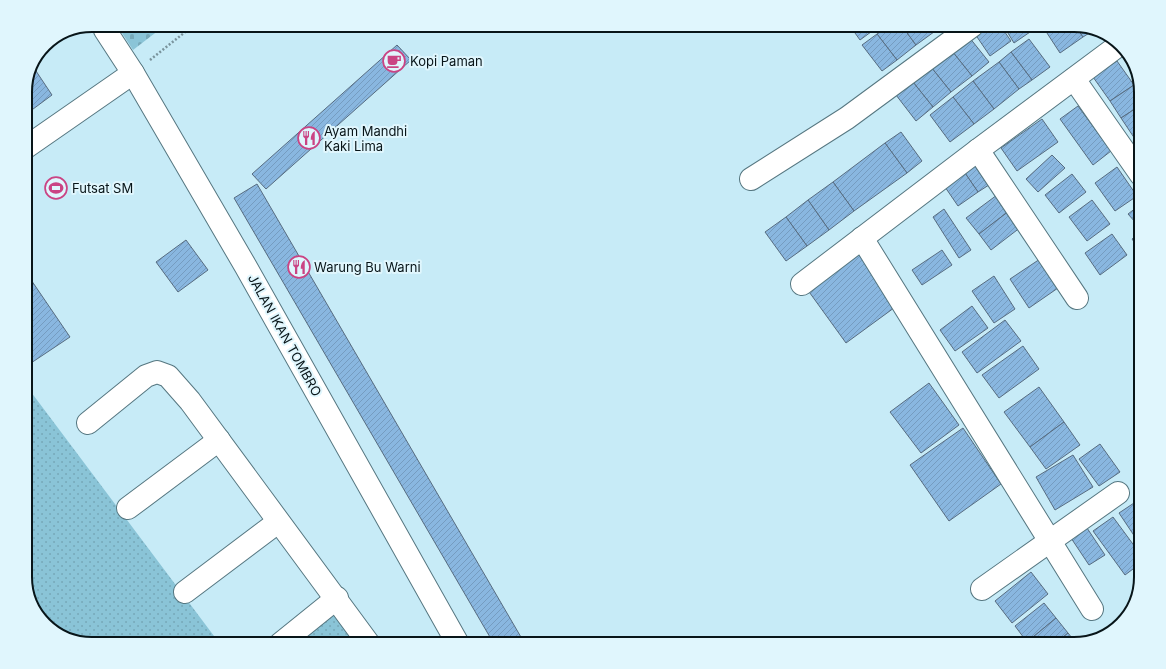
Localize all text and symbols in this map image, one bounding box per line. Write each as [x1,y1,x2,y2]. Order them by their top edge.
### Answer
cafe icon: Kopi Paman [381,48,407,74]
place label: Kopi Paman [410,53,483,69]
place label: Ayam Mandhi Kaki Lima [324,123,407,154]
restaurant icon: Ayam Mandhi Kaki Lima [296,125,322,151]
sports icon: Futsat SM [43,175,69,201]
place label: Futsat SM [72,180,133,196]
restaurant icon: Warung Bu Warni [286,254,312,280]
place label: Warung Bu Warni [314,259,421,275]
street label: JALAN IKAN TOMBRO [245,271,325,399]

